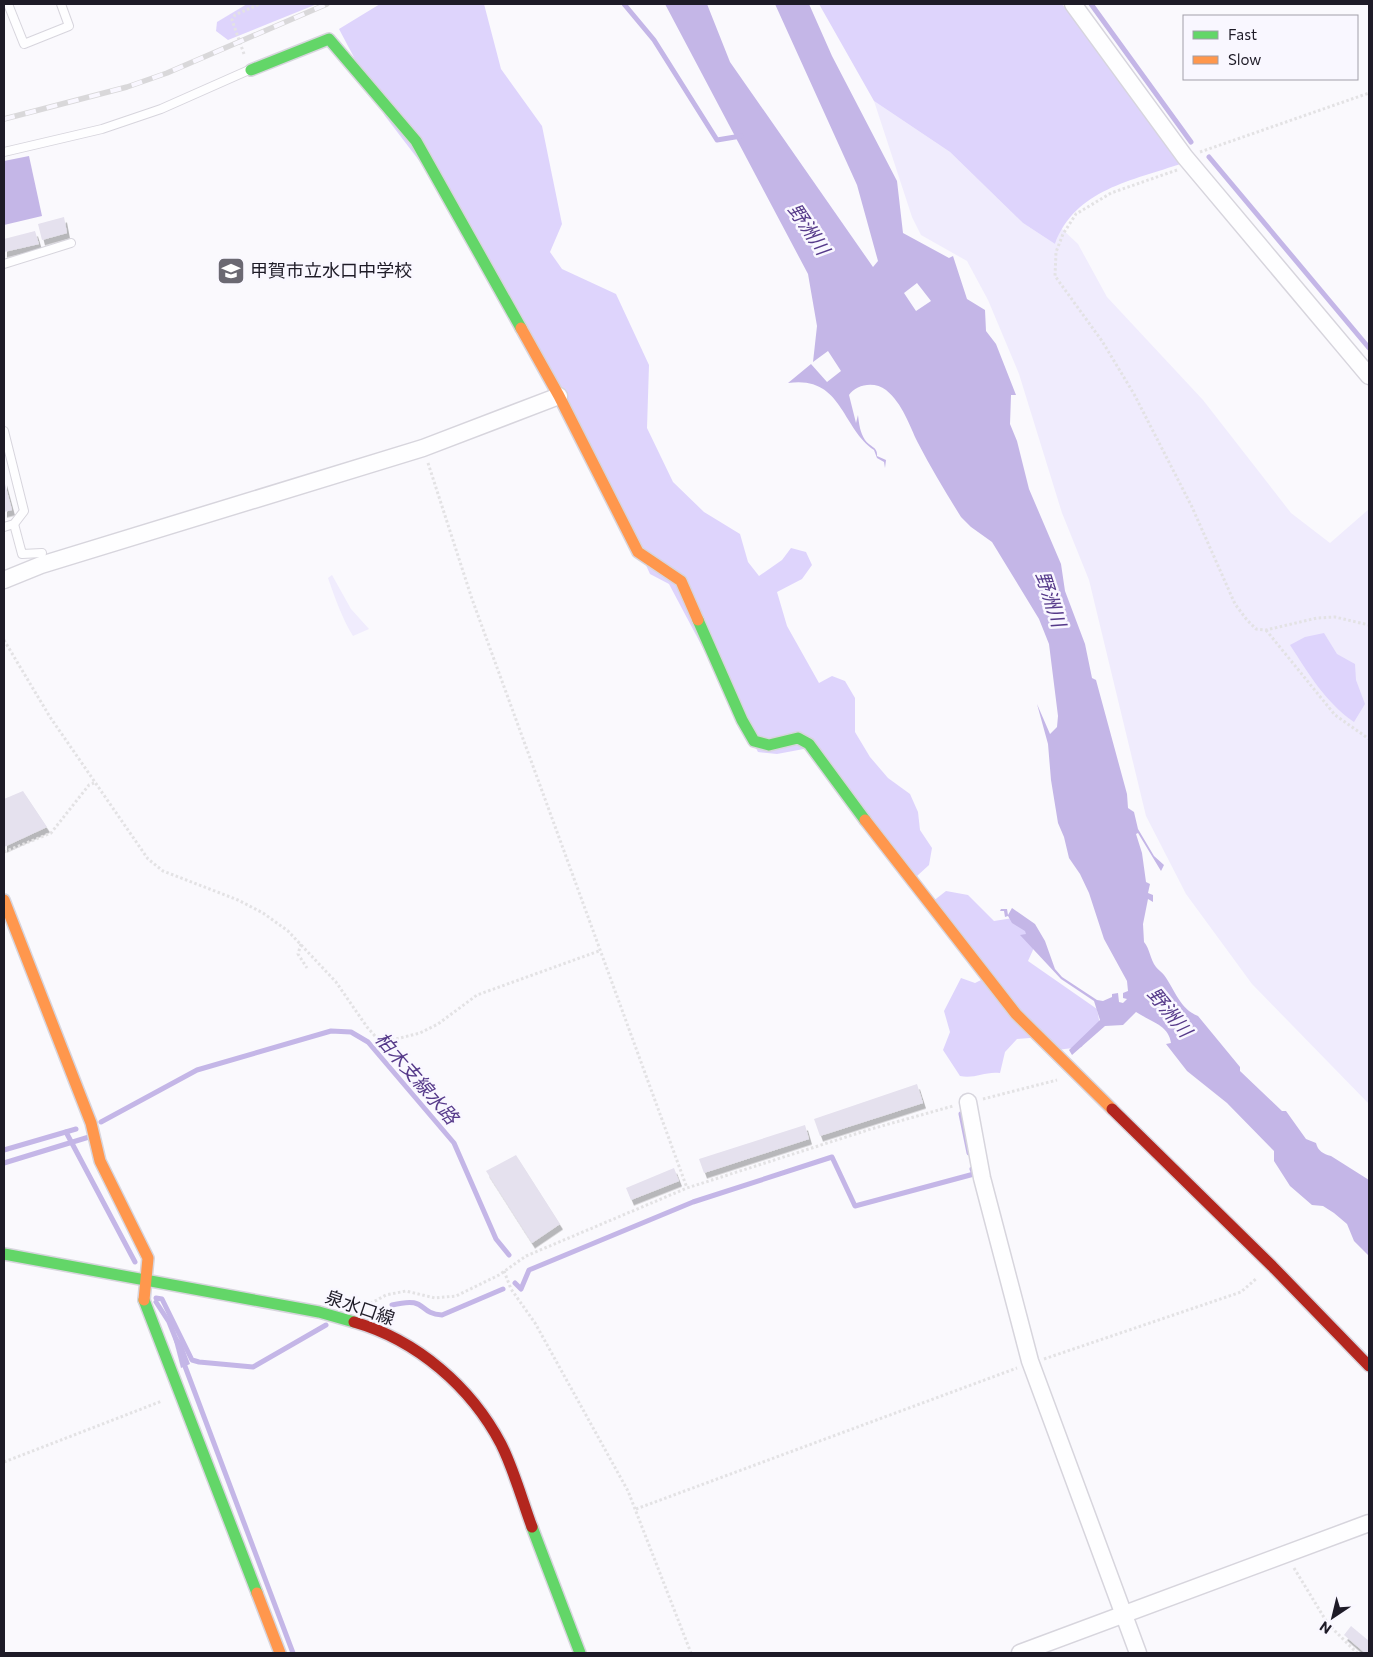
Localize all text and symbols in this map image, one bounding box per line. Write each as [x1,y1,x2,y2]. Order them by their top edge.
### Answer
legend [1183,15,1358,80]
text: Fast [1228,25,1257,43]
text: Slow [1228,50,1261,68]
water label: 野洲川 [784,199,836,260]
school or university icon: 甲賀市立水口中学校 [216,256,246,286]
place label: 甲賀市立水口中学校 [250,259,412,281]
water label: 野洲川 [1032,568,1072,631]
water label: 野洲川 [1144,982,1199,1043]
water label: 柏木支線水路 [371,1027,465,1130]
street label: 泉水口線 [323,1285,398,1329]
north arrow [1308,1592,1358,1642]
text: N [1316,1618,1334,1638]

